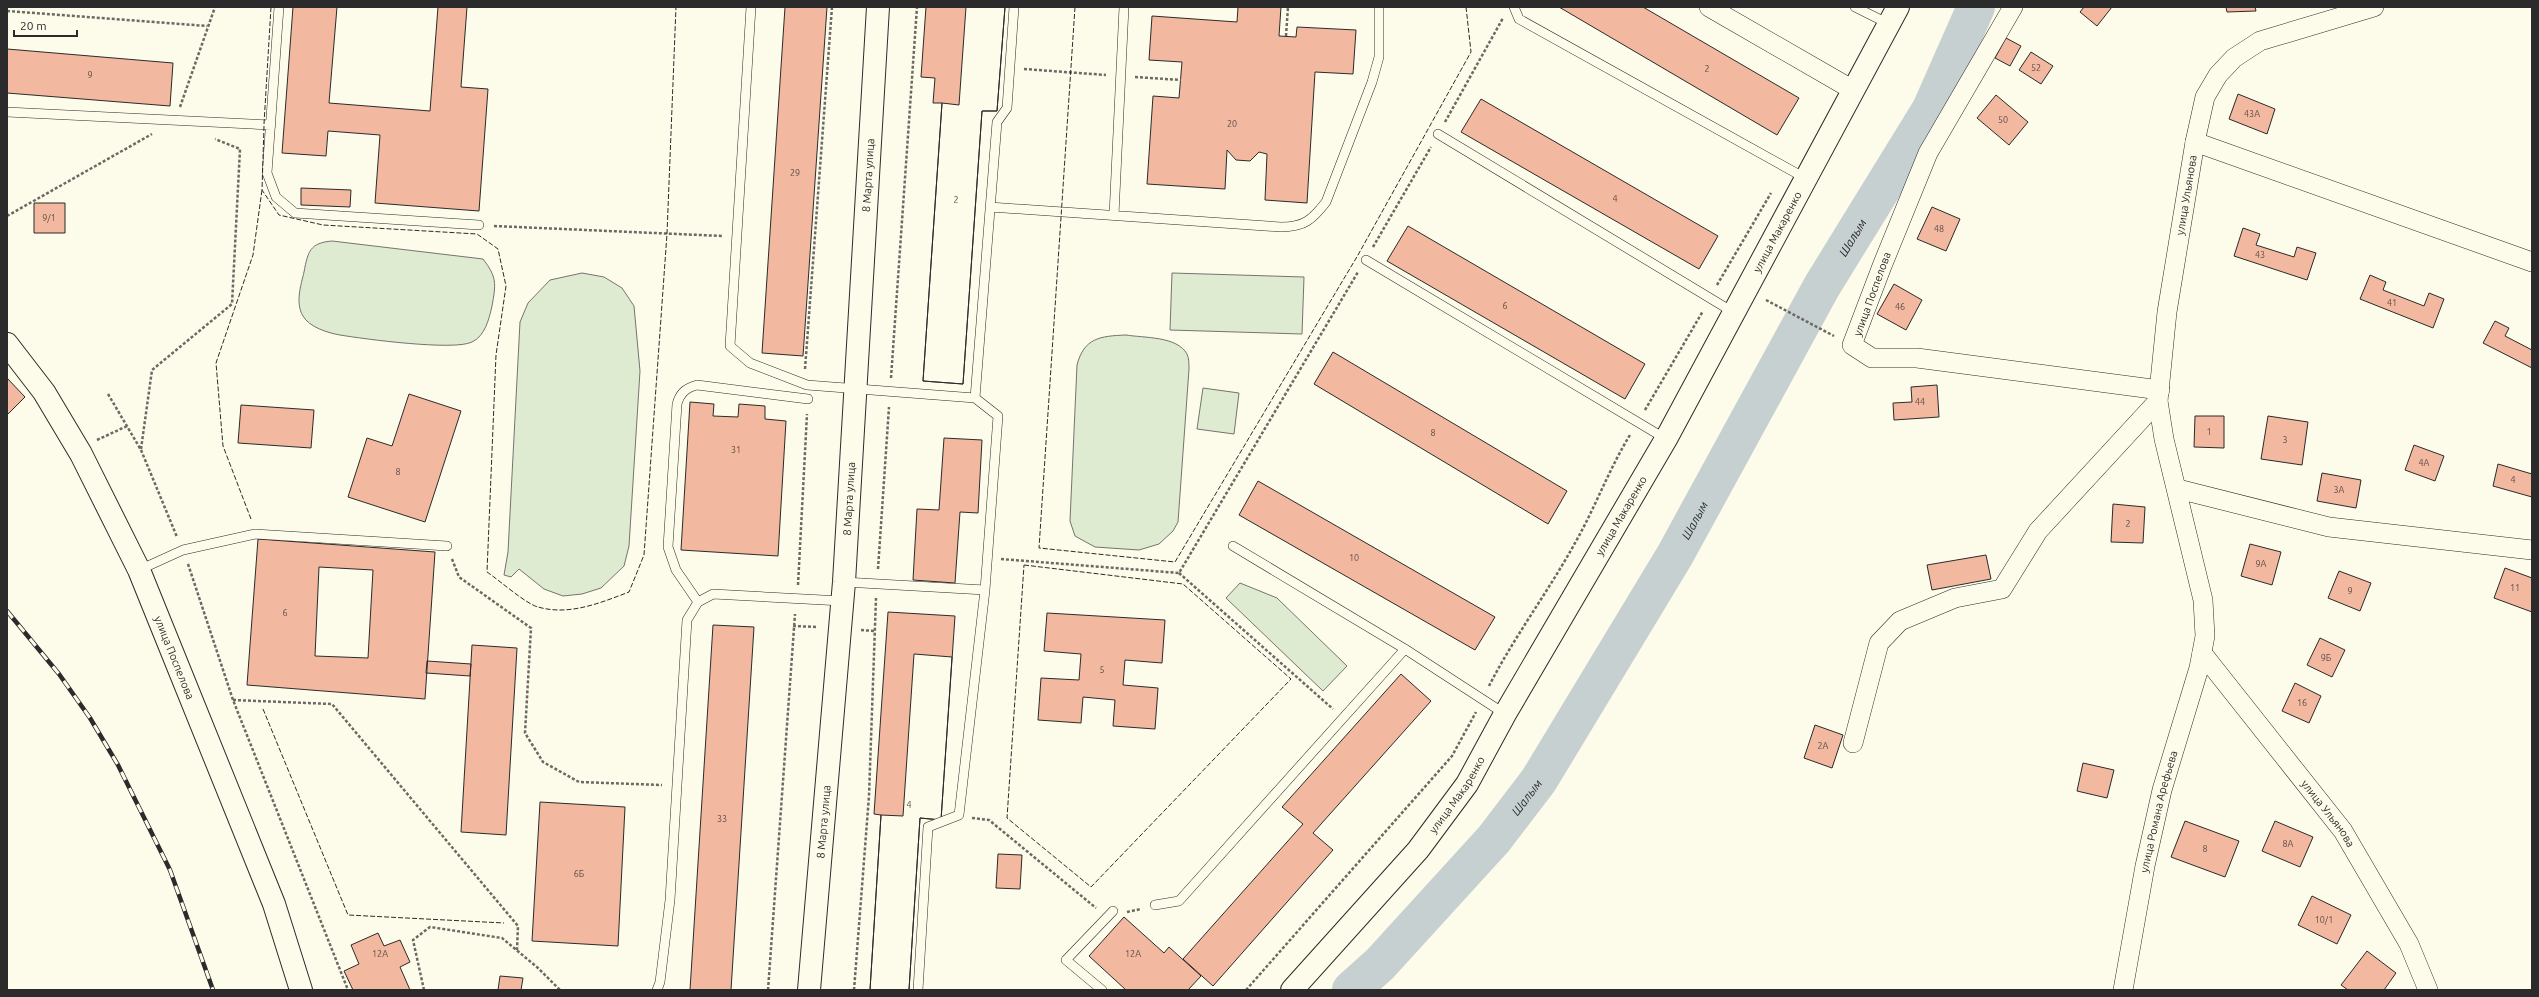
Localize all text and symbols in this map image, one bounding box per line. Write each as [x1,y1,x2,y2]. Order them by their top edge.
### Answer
scale bar [14,12,77,38]
text: 20 m [20,19,47,32]
house number: 52 [2031,63,2041,73]
house number: 2 [1704,64,1710,74]
house number: 9 [87,70,93,80]
house number: 43А [2244,109,2260,119]
house number: 50 [1998,115,2008,125]
house number: 20 [1227,119,1237,129]
street label: 8 Марта улица [860,138,876,212]
street label: улица Ульянова [2174,154,2199,236]
house number: 29 [790,168,800,178]
street label: улица Макаренко [1751,189,1804,274]
house number: 4 [1612,194,1618,204]
house number: 2 [953,195,959,205]
house number: 9/1 [42,213,56,223]
water label: Шалым [1836,216,1868,258]
house number: 48 [1934,224,1944,234]
street label: улица Поспелова [1851,250,1893,338]
house number: 43 [2255,250,2265,260]
house number: 41 [2387,298,2397,308]
house number: 6 [1502,301,1508,311]
house number: 46 [1895,302,1905,312]
house number: 44 [1915,397,1925,407]
house number: 1 [2206,427,2212,437]
house number: 8 [1430,428,1436,438]
house number: 3 [2282,435,2288,445]
house number: 31 [731,445,741,455]
house number: 4А [2419,458,2430,468]
street label: 8 Марта улица [841,462,857,536]
house number: 8 [395,467,401,477]
street label: улица Макаренко [1593,474,1649,558]
house number: 4 [2510,475,2516,485]
house number: 3А [2334,485,2345,495]
water label: Шалым [1678,499,1710,541]
house number: 2 [2125,519,2131,529]
house number: 10 [1349,553,1359,563]
house number: 9А [2256,559,2267,569]
house number: 11 [2510,583,2520,593]
house number: 9 [2347,586,2353,596]
house number: 6 [282,608,288,618]
street label: улица Поспелова [152,614,197,701]
house number: 9Б [2321,653,2332,663]
house number: 5 [1099,665,1105,675]
house number: 16 [2297,698,2307,708]
house number: 2А [1818,741,1829,751]
street label: улица Романа Арефьева [2138,749,2180,874]
street label: улица Макаренко [1427,754,1487,835]
water label: Шалым [1508,777,1544,817]
street label: улица Ульянова [2299,777,2357,849]
street label: 8 Марта улица [814,784,833,859]
house number: 4 [906,800,912,810]
house number: 33 [717,814,727,824]
house number: 8А [2283,839,2294,849]
house number: 8 [2202,844,2208,854]
house number: 6Б [574,869,585,879]
house number: 10/1 [2315,915,2333,925]
house number: 12А [372,949,388,959]
house number: 12А [1125,949,1141,959]

